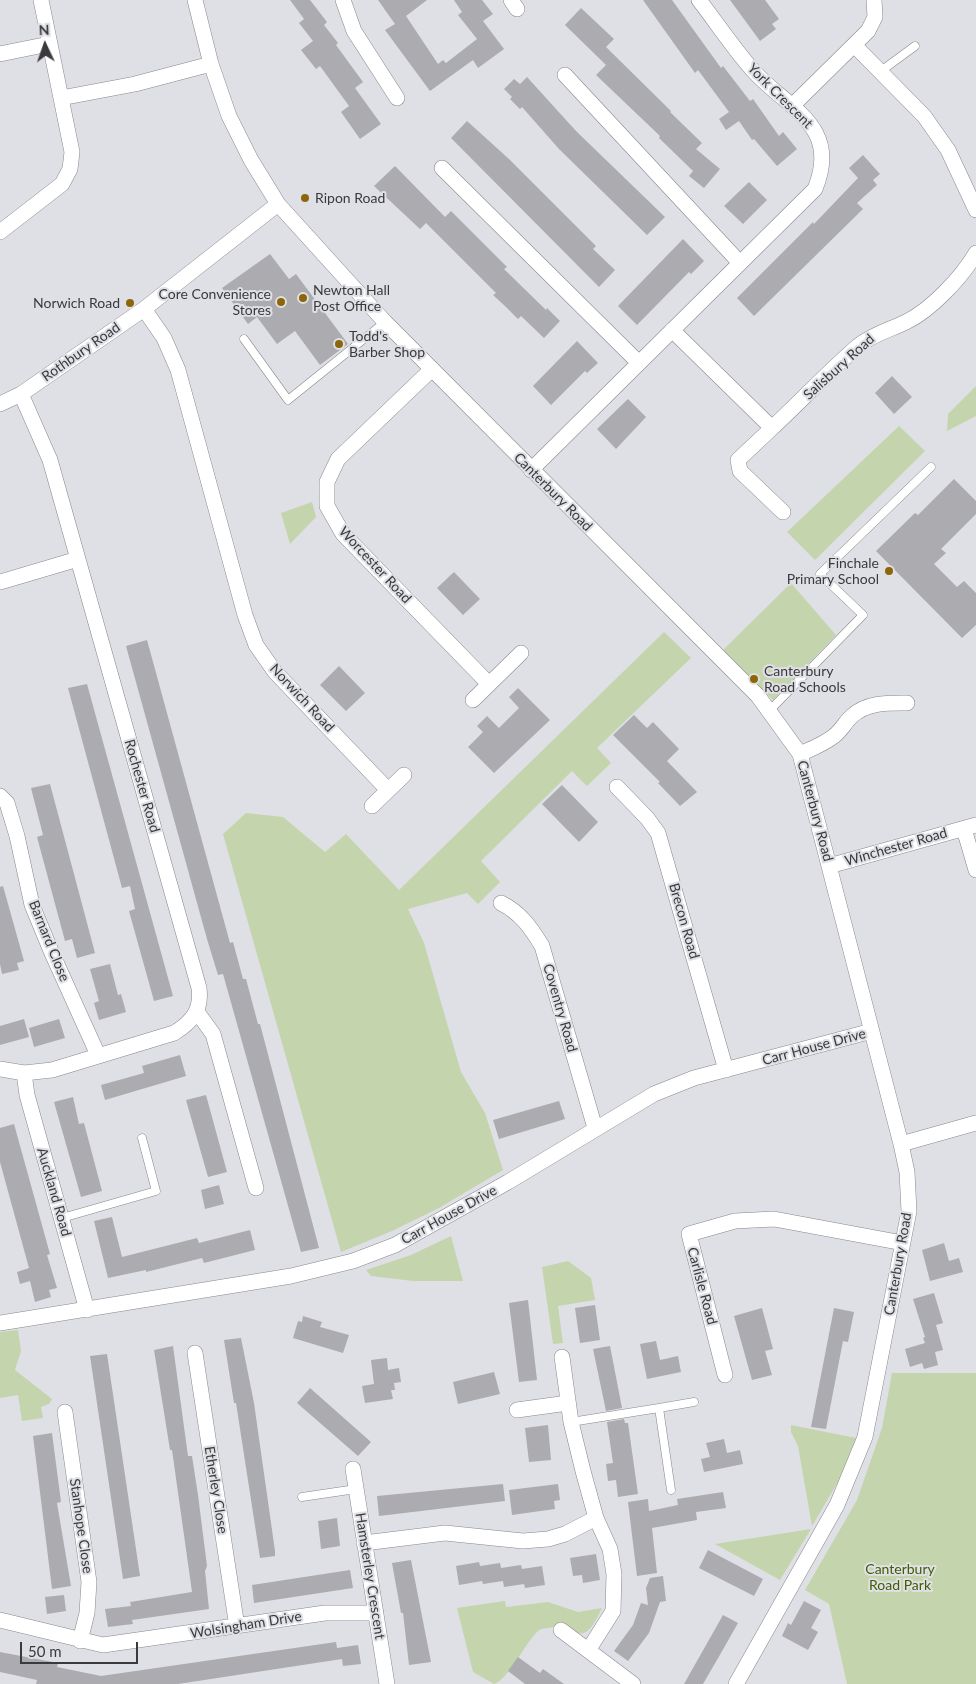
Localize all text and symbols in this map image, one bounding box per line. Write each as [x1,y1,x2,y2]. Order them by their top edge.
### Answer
north arrow [20,20,70,70]
text: N [38,21,50,38]
street label: York Crescent [744,60,816,132]
place label: Ripon Road [315,190,385,206]
marker: Ripon Road [299,192,311,204]
place label: Newton Hall Post Office [313,282,390,314]
place label: Core Convenience Stores [159,286,271,318]
marker: Newton Hall Post Office [297,292,309,304]
place label: Norwich Road [33,295,120,311]
marker: Core Convenience Stores [275,296,287,308]
marker: Norwich Road [124,297,136,309]
street label: Rothbury Road [39,319,123,385]
place label: Todd's Barber Shop [349,328,425,361]
street label: Salisbury Road [800,331,878,403]
marker: Todd's Barber Shop [333,338,345,350]
street label: Canterbury Road [510,449,596,535]
street label: Worcester Road [335,523,415,607]
place label: Finchale Primary School [787,555,879,588]
marker: Finchale Primary School [883,565,895,577]
street label: Norwich Road [266,660,338,736]
place label: Canterbury Road Schools [764,663,846,696]
marker: Canterbury Road Schools [748,673,760,685]
street label: Rochester Road [121,737,163,835]
street label: Canterbury Road [793,759,837,863]
street label: Winchester Road [843,824,949,870]
street label: Brecon Road [665,881,703,961]
street label: Barnard Close [25,898,73,984]
street label: Coventry Road [539,962,581,1054]
street label: Carr House Drive [760,1025,868,1069]
street label: Auckland Road [33,1146,75,1238]
street label: Carr House Drive [398,1182,500,1248]
street label: Canterbury Road [881,1211,915,1317]
street label: Carlisle Road [684,1245,720,1327]
street label: Etherley Close [201,1445,231,1535]
street label: Stanhope Close [66,1477,96,1575]
street label: Hamsterley Crescent [352,1511,388,1641]
park label: Canterbury Road Park [865,1561,935,1594]
street label: Wolsingham Drive [189,1608,303,1642]
scale bar [22,1632,140,1664]
text: 50 m [28,1642,62,1660]

